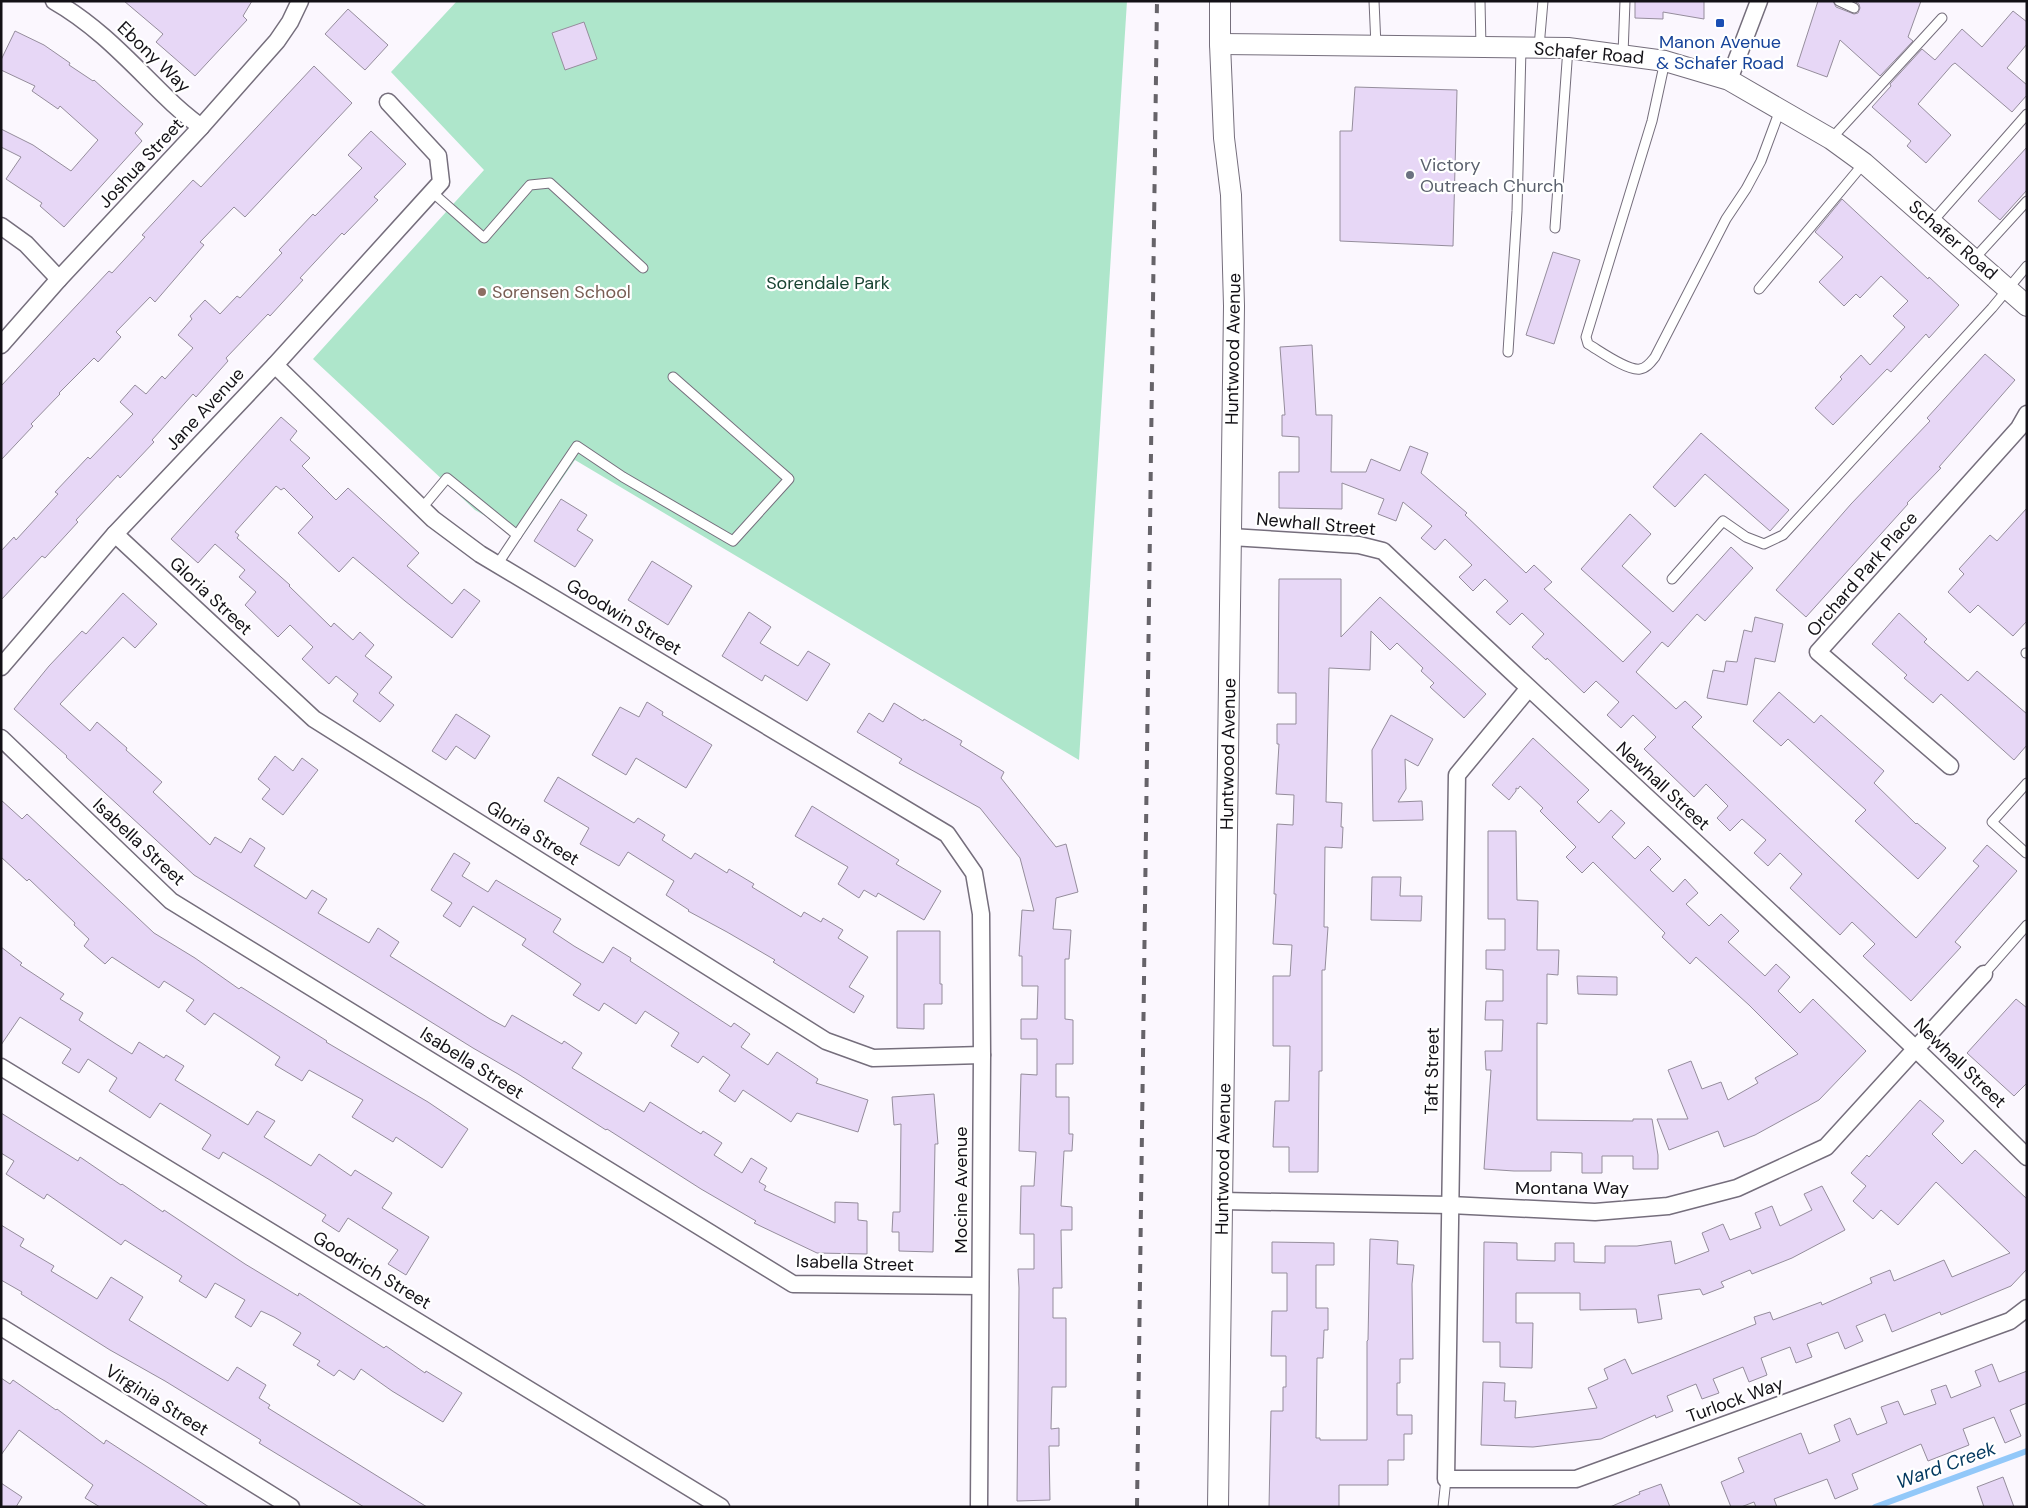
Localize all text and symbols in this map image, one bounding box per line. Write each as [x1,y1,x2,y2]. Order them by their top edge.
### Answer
street label: Ebony Way [112,16,196,98]
marker: Manon Avenue & Schafer Road [1714,17,1726,29]
place label: Manon Avenue & Schafer Road [1656,30,1784,75]
street label: Schafer Road [1533,36,1645,70]
street label: Joshua Street [93,113,189,213]
place label: Victory Outreach Church [1420,153,1564,198]
marker: Victory Outreach Church [1404,169,1416,181]
street label: Schafer Road [1904,195,2002,285]
park label: Sorendale Park [766,271,890,295]
street label: Huntwood Avenue [1220,273,1246,425]
place label: Sorensen School [492,280,631,304]
marker: Sorensen School [476,286,488,298]
street label: Jane Avenue [160,362,250,456]
street label: Orchard Park Place [1801,506,1923,642]
street label: Newhall Street [1255,507,1377,541]
street label: Gloria Street [164,551,258,641]
street label: Goodwin Street [562,573,686,661]
street label: Huntwood Avenue [1215,678,1241,830]
street label: Newhall Street [1611,736,1715,836]
street label: Isabella Street [88,793,190,891]
street label: Gloria Street [482,795,584,871]
street label: Newhall Street [1908,1013,2012,1113]
street label: Isabella Street [416,1022,528,1104]
street label: Taft Street [1419,1027,1445,1115]
street label: Huntwood Avenue [1210,1083,1236,1235]
street label: Mocine Avenue [949,1127,973,1253]
street label: Montana Way [1515,1176,1629,1200]
street label: Goodrich Street [309,1225,435,1315]
street label: Isabella Street [796,1249,914,1277]
street label: Virginia Street [101,1359,213,1441]
street label: Turlock Way [1683,1371,1787,1429]
water label: Ward Creek [1893,1435,1999,1495]

